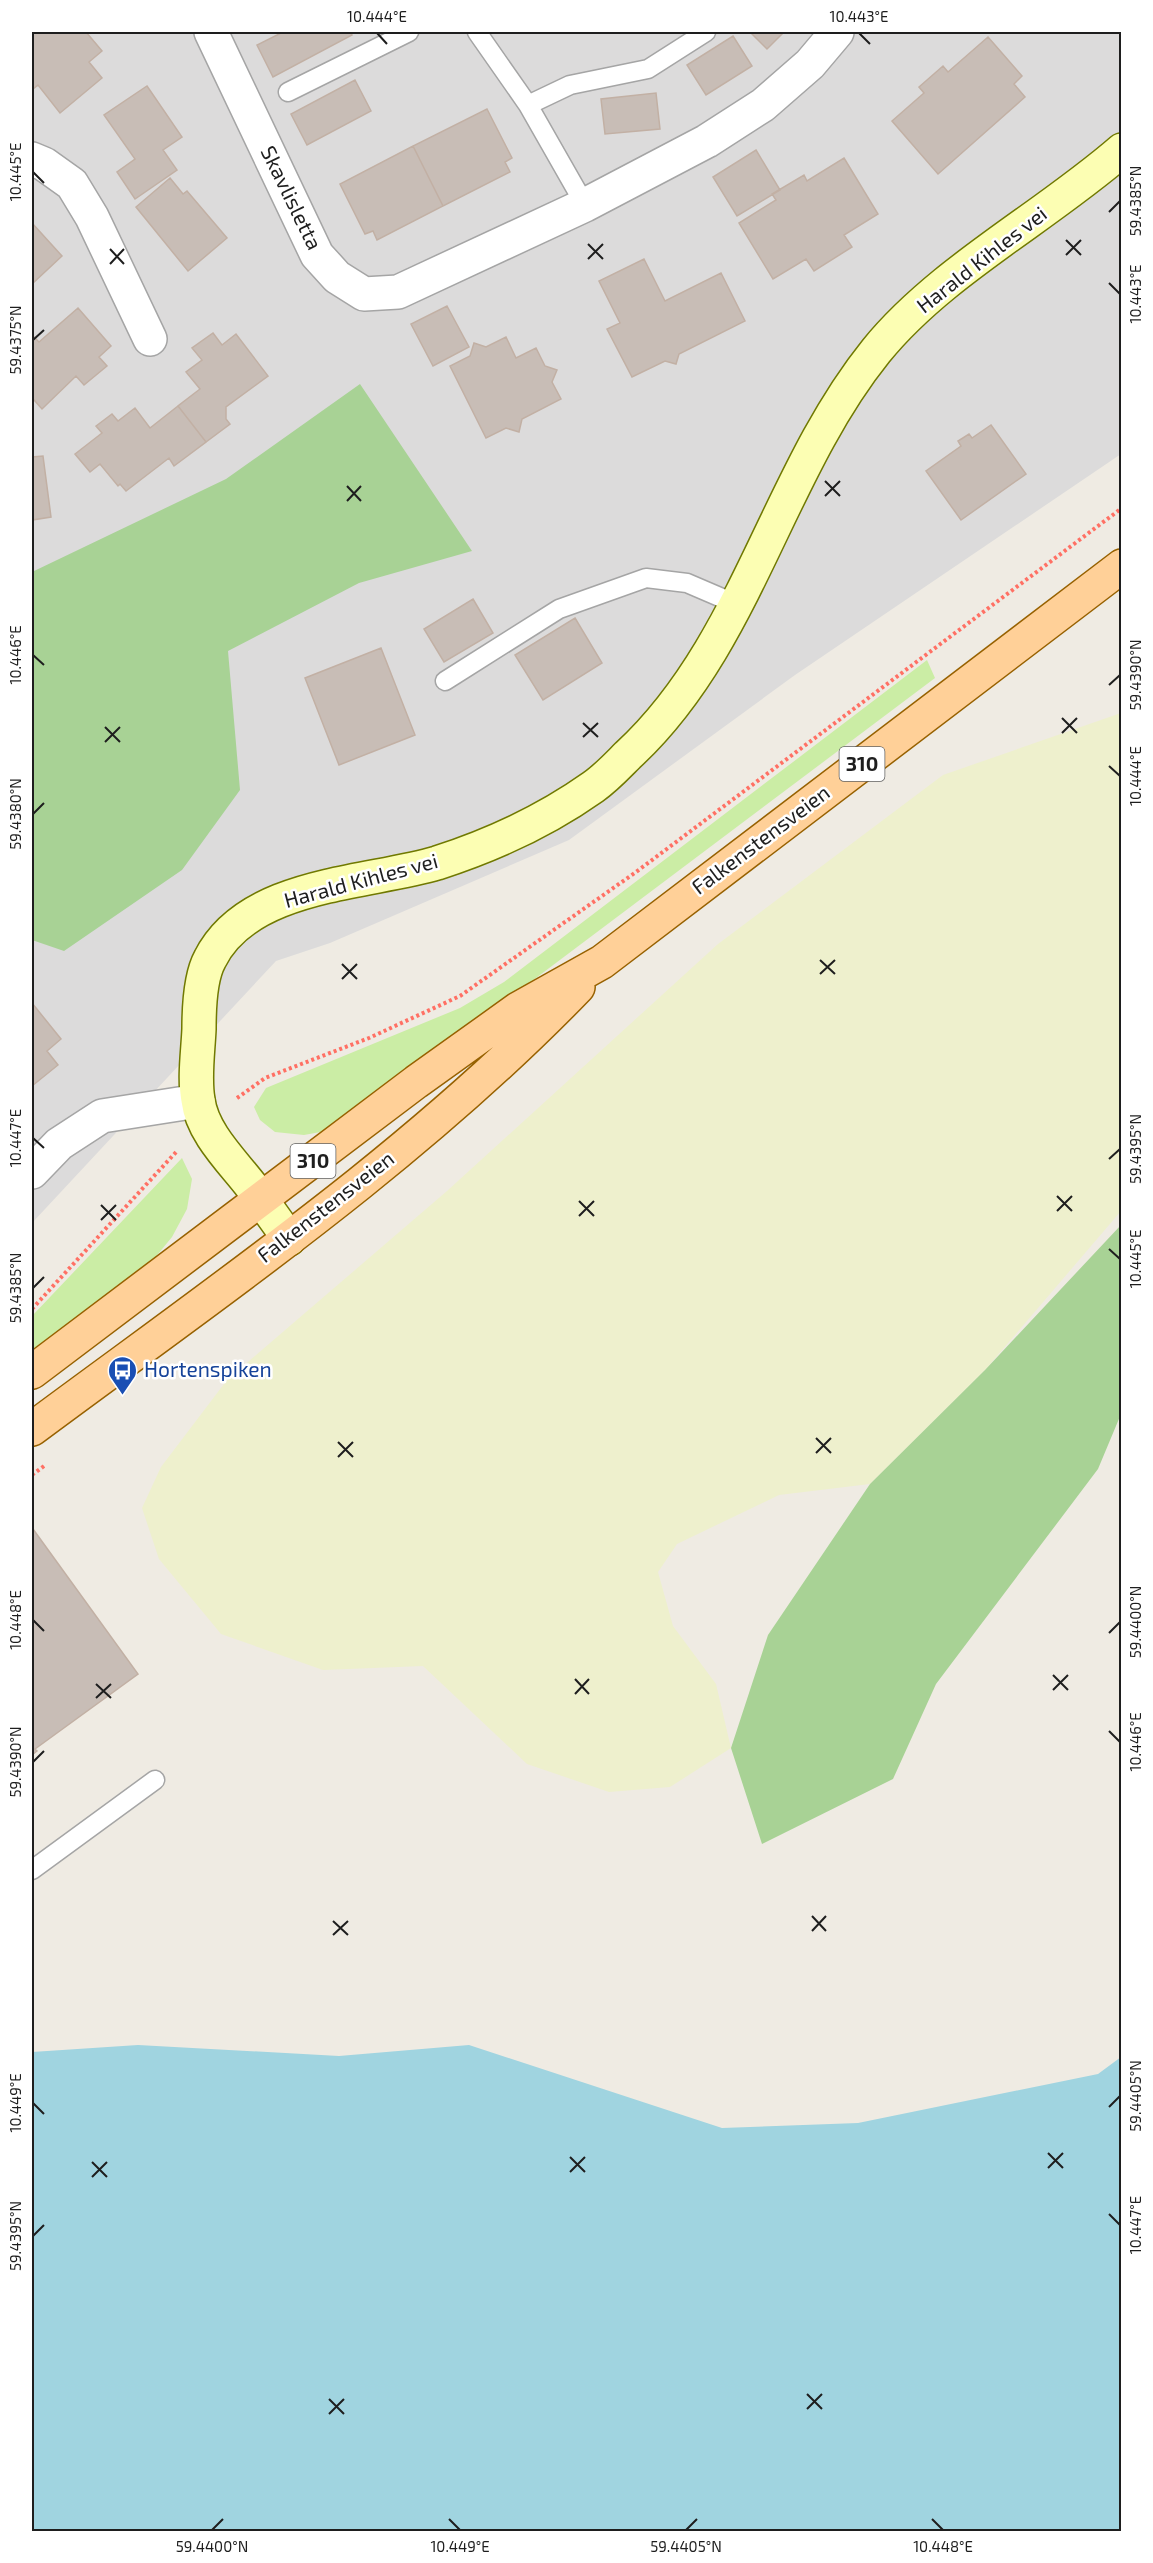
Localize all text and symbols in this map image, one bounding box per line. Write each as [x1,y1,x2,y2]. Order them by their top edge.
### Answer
text: 10.444°E [347,7,407,25]
text: 10.443°E [830,7,888,25]
street label: Skavlisletta [256,141,328,253]
text: 10.445°E [6,143,24,201]
text: 59.4385°N [1126,166,1144,236]
street label: Harald Kihles vei [911,200,1051,317]
text: 10.443°E [1126,265,1144,323]
text: 59.4375°N [6,305,24,375]
text: 10.446°E [6,625,24,685]
text: 59.4390°N [1126,639,1144,711]
text: 10.444°E [1126,746,1144,806]
road number: 310 [840,747,884,781]
text: 59.4380°N [6,778,24,850]
street label: Falkenstensveien [686,779,834,899]
street label: Harald Kihles vei [281,847,440,912]
text: 10.447°E [6,1109,24,1167]
text: 59.4395°N [1126,1114,1144,1184]
road number: 310 [290,1144,336,1178]
street label: Falkenstensveien [252,1145,398,1267]
text: 10.445°E [1126,1230,1144,1288]
text: 59.4385°N [6,1253,24,1323]
bus stop icon: Hortenspiken [107,1354,139,1396]
place label: Hortenspiken [144,1356,272,1381]
text: 59.4400°N [1126,1586,1144,1658]
text: 10.448°E [6,1590,24,1650]
text: 10.446°E [1126,1712,1144,1772]
text: 59.4390°N [6,1726,24,1798]
text: 59.4405°N [1126,2060,1144,2132]
text: 10.449°E [6,2073,24,2133]
text: 10.447°E [1126,2196,1144,2254]
text: 59.4395°N [6,2201,24,2271]
text: 59.4400°N [176,2537,248,2555]
text: 10.449°E [430,2537,490,2555]
text: 59.4405°N [650,2537,722,2555]
text: 10.448°E [913,2537,973,2555]

